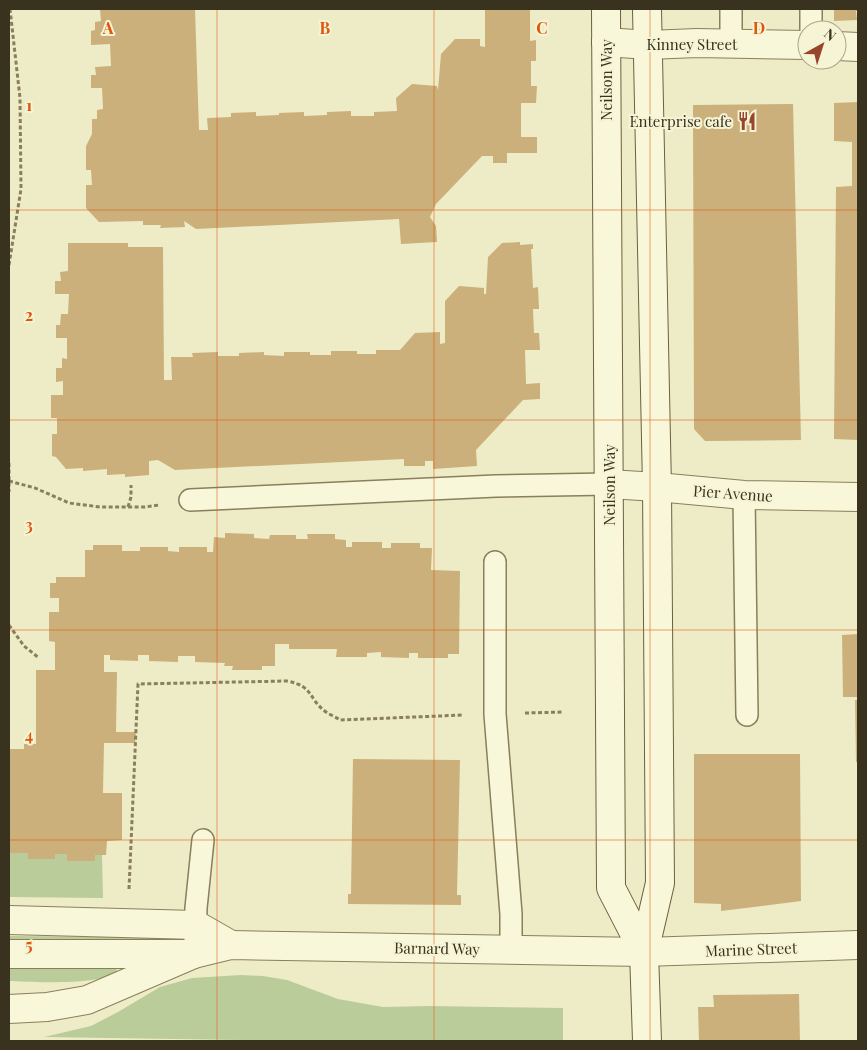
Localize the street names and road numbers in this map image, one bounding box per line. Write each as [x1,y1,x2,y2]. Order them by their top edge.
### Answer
street label: Kinney Street [647,34,738,54]
street label: Neilson Way [596,39,616,121]
street label: Neilson Way [599,444,619,526]
street label: Pier Avenue [692,480,774,506]
street label: Barnard Way [394,937,481,959]
street label: Marine Street [705,937,798,961]

